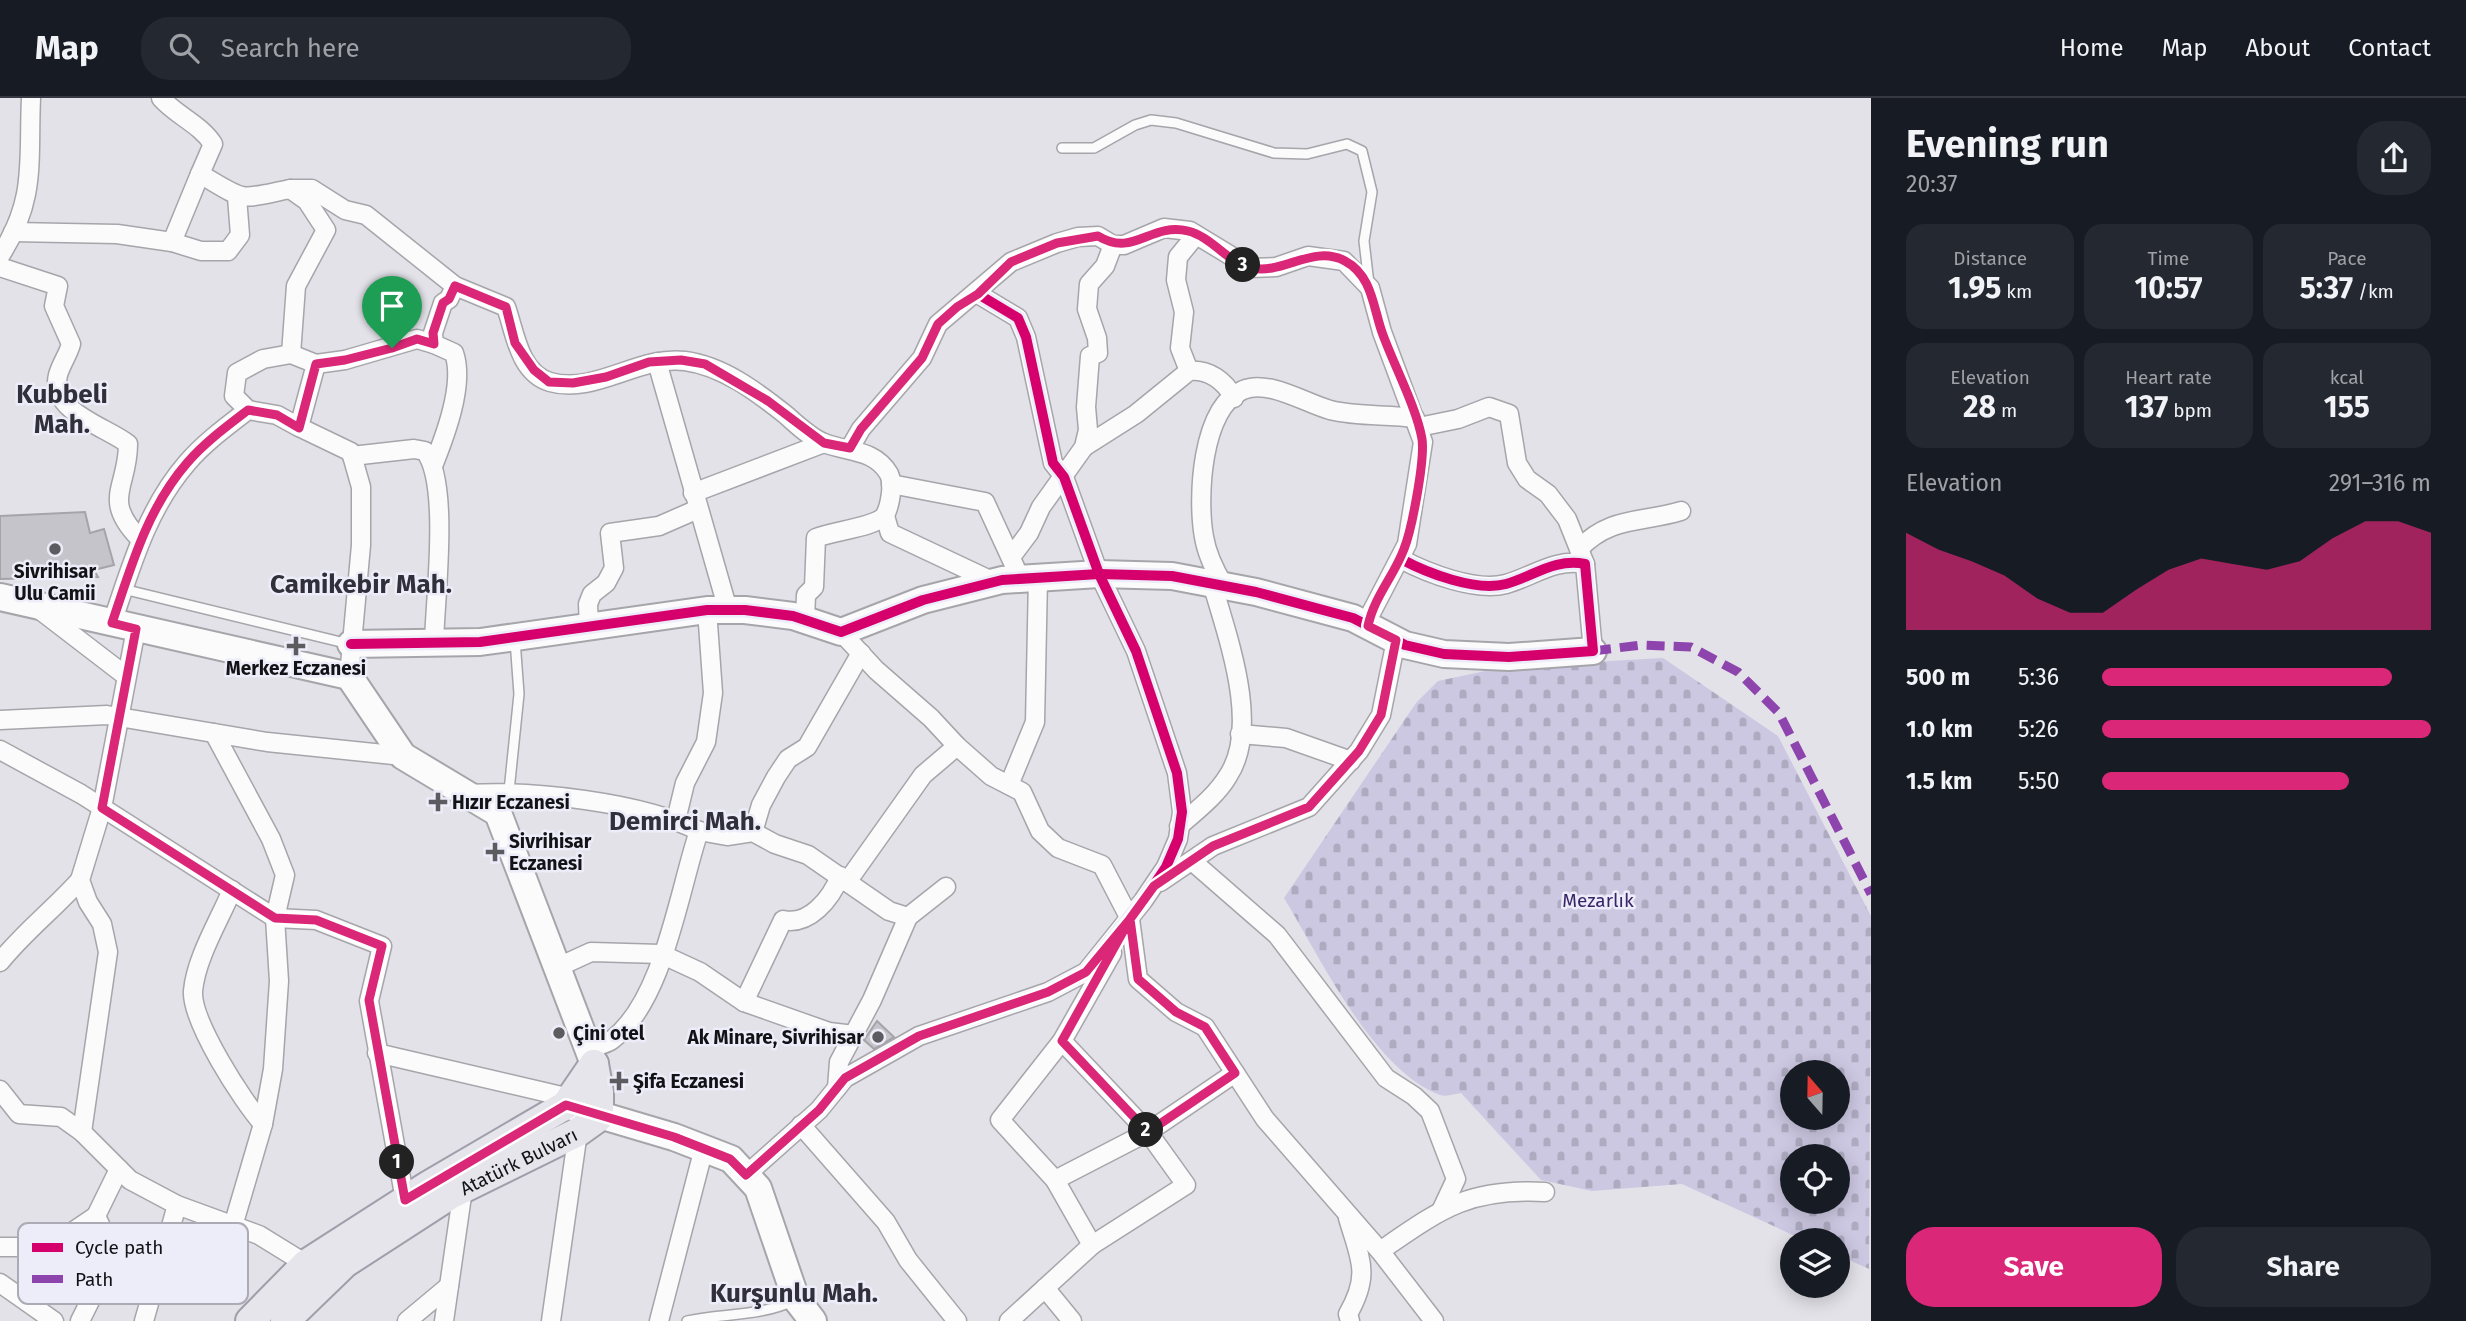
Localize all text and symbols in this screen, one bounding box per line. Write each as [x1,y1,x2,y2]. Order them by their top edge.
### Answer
search box [141,17,631,80]
text: Map [35,28,99,68]
icon: search [165,29,203,67]
text: Search here [221,33,360,64]
text: Home [2060,34,2124,62]
text: Map [2162,34,2208,62]
text: About [2246,34,2310,62]
text: Contact [2348,34,2431,62]
text: Evening run [1906,121,2109,167]
button: share [2357,121,2431,195]
text: 20:37 [1906,170,1958,198]
text: Distance [1953,247,2027,270]
text: Time [2148,247,2189,270]
text: Pace [2327,247,2367,270]
pin: 3 [1226,248,1260,282]
text: 3 [1238,253,1247,276]
text: 1.95 [1948,270,2001,306]
text: 10:57 [2134,270,2203,306]
text: 5:37 [2300,270,2353,306]
pin [362,276,422,348]
text: km [2001,280,2032,303]
text: /km [2353,280,2394,303]
icon: arrive [373,287,411,325]
text: Elevation [1950,366,2030,389]
text: Heart rate [2125,366,2212,389]
text: kcal [2330,366,2364,389]
district label: Kubbeli Mah. [16,379,108,440]
text: 28 [1963,389,1996,425]
text: 137 [2125,389,2168,425]
text: 155 [2324,389,2370,425]
text: m [1996,399,2017,422]
text: bpm [2168,399,2212,422]
text: Elevation [1906,469,2002,497]
text: 291–316 m [2329,469,2431,497]
marker: Sivrihisar Ulu Camii [47,541,63,557]
place label: Sivrihisar Ulu Camii [14,560,97,605]
district label: Camikebir Mah. [270,569,452,600]
marker: Merkez Eczanesi [288,638,304,654]
place label: Merkez Eczanesi [226,657,366,680]
text: 500 m [1906,663,1970,691]
text: 5:36 [2018,663,2059,691]
text: 1.0 km [1906,715,1973,743]
text: 5:26 [2018,715,2059,743]
text: 1.5 km [1906,767,1972,795]
text: 5:50 [2018,767,2060,795]
place label: Hızır Eczanesi [452,791,570,814]
marker: Hızır Eczanesi [430,794,446,810]
district label: Demirci Mah. [609,806,761,837]
place label: Sivrihisar Eczanesi [509,830,592,875]
marker: Sivrihisar Eczanesi [487,844,503,860]
park label: Mezarlık [1562,889,1634,912]
place label: Çini otel [573,1022,645,1046]
marker: Çini otel [551,1025,567,1041]
place label: Ak Minare, Sivrihisar [686,1026,864,1049]
marker: Ak Minare, Sivrihisar [870,1029,886,1045]
north arrow [1780,1060,1850,1130]
map controls [1780,1060,1850,1298]
place label: Şifa Eczanesi [633,1070,744,1094]
marker: Şifa Eczanesi [611,1073,627,1089]
pin: 2 [1128,1112,1164,1148]
text: 2 [1141,1118,1150,1141]
street label: Atatürk Bulvarı [456,1123,581,1200]
pin: 1 [380,1144,414,1180]
button: locate [1780,1144,1850,1214]
text: 1 [392,1150,401,1173]
legend [18,1223,248,1304]
button: Save [1906,1227,2162,1307]
button: Share [2176,1227,2431,1307]
button: layers [1780,1228,1850,1298]
text: Cycle path [75,1236,163,1259]
text: Path [75,1268,113,1291]
district label: Kurşunlu Mah. [710,1278,878,1309]

